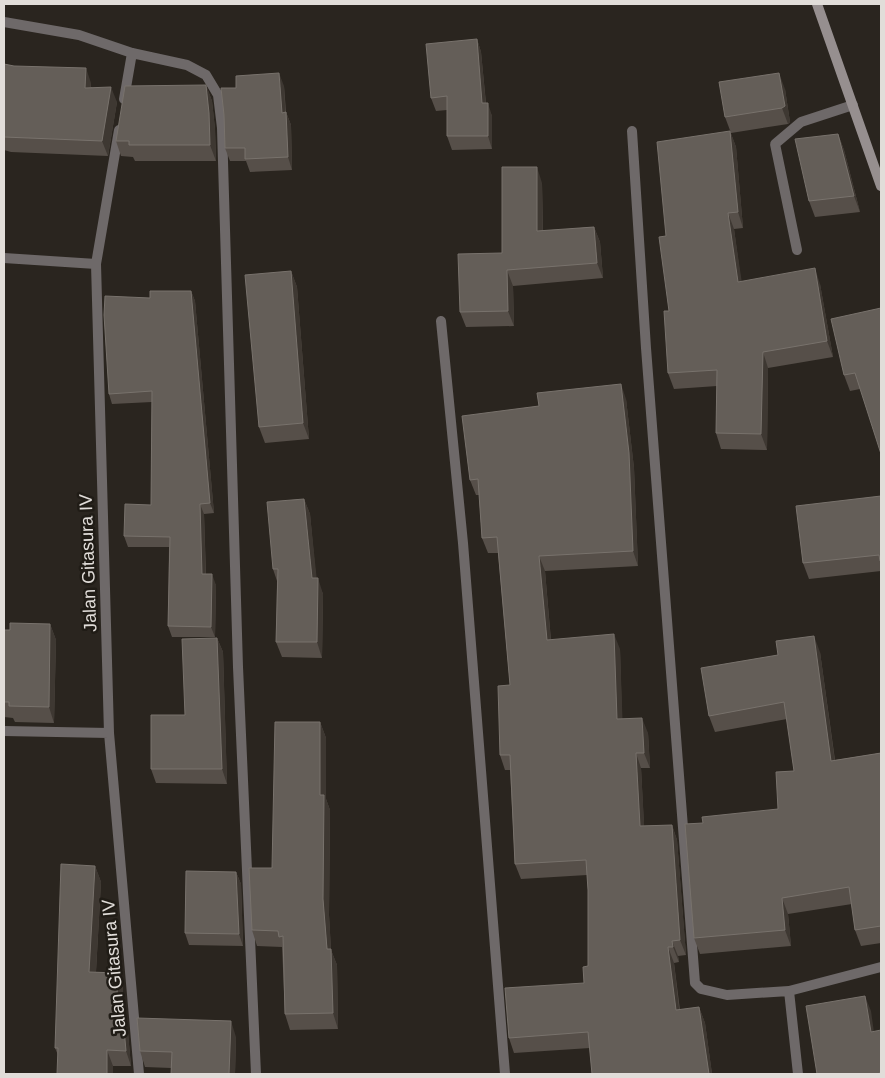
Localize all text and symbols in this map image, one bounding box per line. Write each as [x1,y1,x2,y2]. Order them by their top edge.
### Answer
street label: Jalan Gitasura IV [76,494,100,632]
street label: Jalan Gitasura IV [98,898,130,1038]

